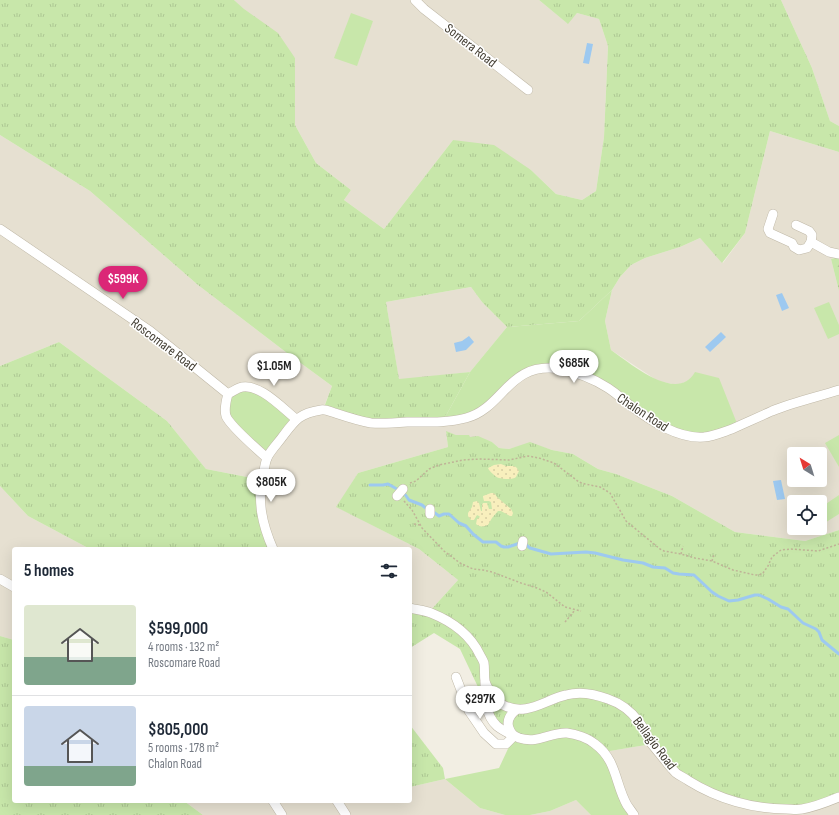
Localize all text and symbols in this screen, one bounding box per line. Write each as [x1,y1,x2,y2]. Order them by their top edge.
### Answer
street label: Somera Road [441,20,500,71]
pin: $599K [95,266,151,300]
text: $599K [107,271,139,287]
street label: Roscomare Road [127,314,200,375]
pin: $685K [546,350,602,384]
pin: $1.05M [241,353,307,387]
text: $685K [558,355,590,371]
text: $1.05M [257,358,291,374]
street label: Chalon Road [614,389,672,435]
north arrow [787,447,827,487]
map controls [787,447,827,535]
pin: $805K [243,469,299,503]
text: $805K [255,474,287,490]
button: locate [787,495,827,535]
icon: filters [378,560,400,582]
text: 5 homes [24,561,74,581]
text: $599,000 [148,619,208,639]
icon: home [56,621,104,669]
text: 4 rooms · 132 m² [148,639,219,655]
text: Roscomare Road [148,655,220,671]
pin: $297K [452,686,508,720]
text: $297K [465,691,495,707]
street label: Bellagio Road [629,713,680,773]
text: $805,000 [148,720,208,740]
icon: home [56,722,104,770]
text: 5 rooms · 178 m² [148,740,219,756]
text: Chalon Road [148,756,202,772]

